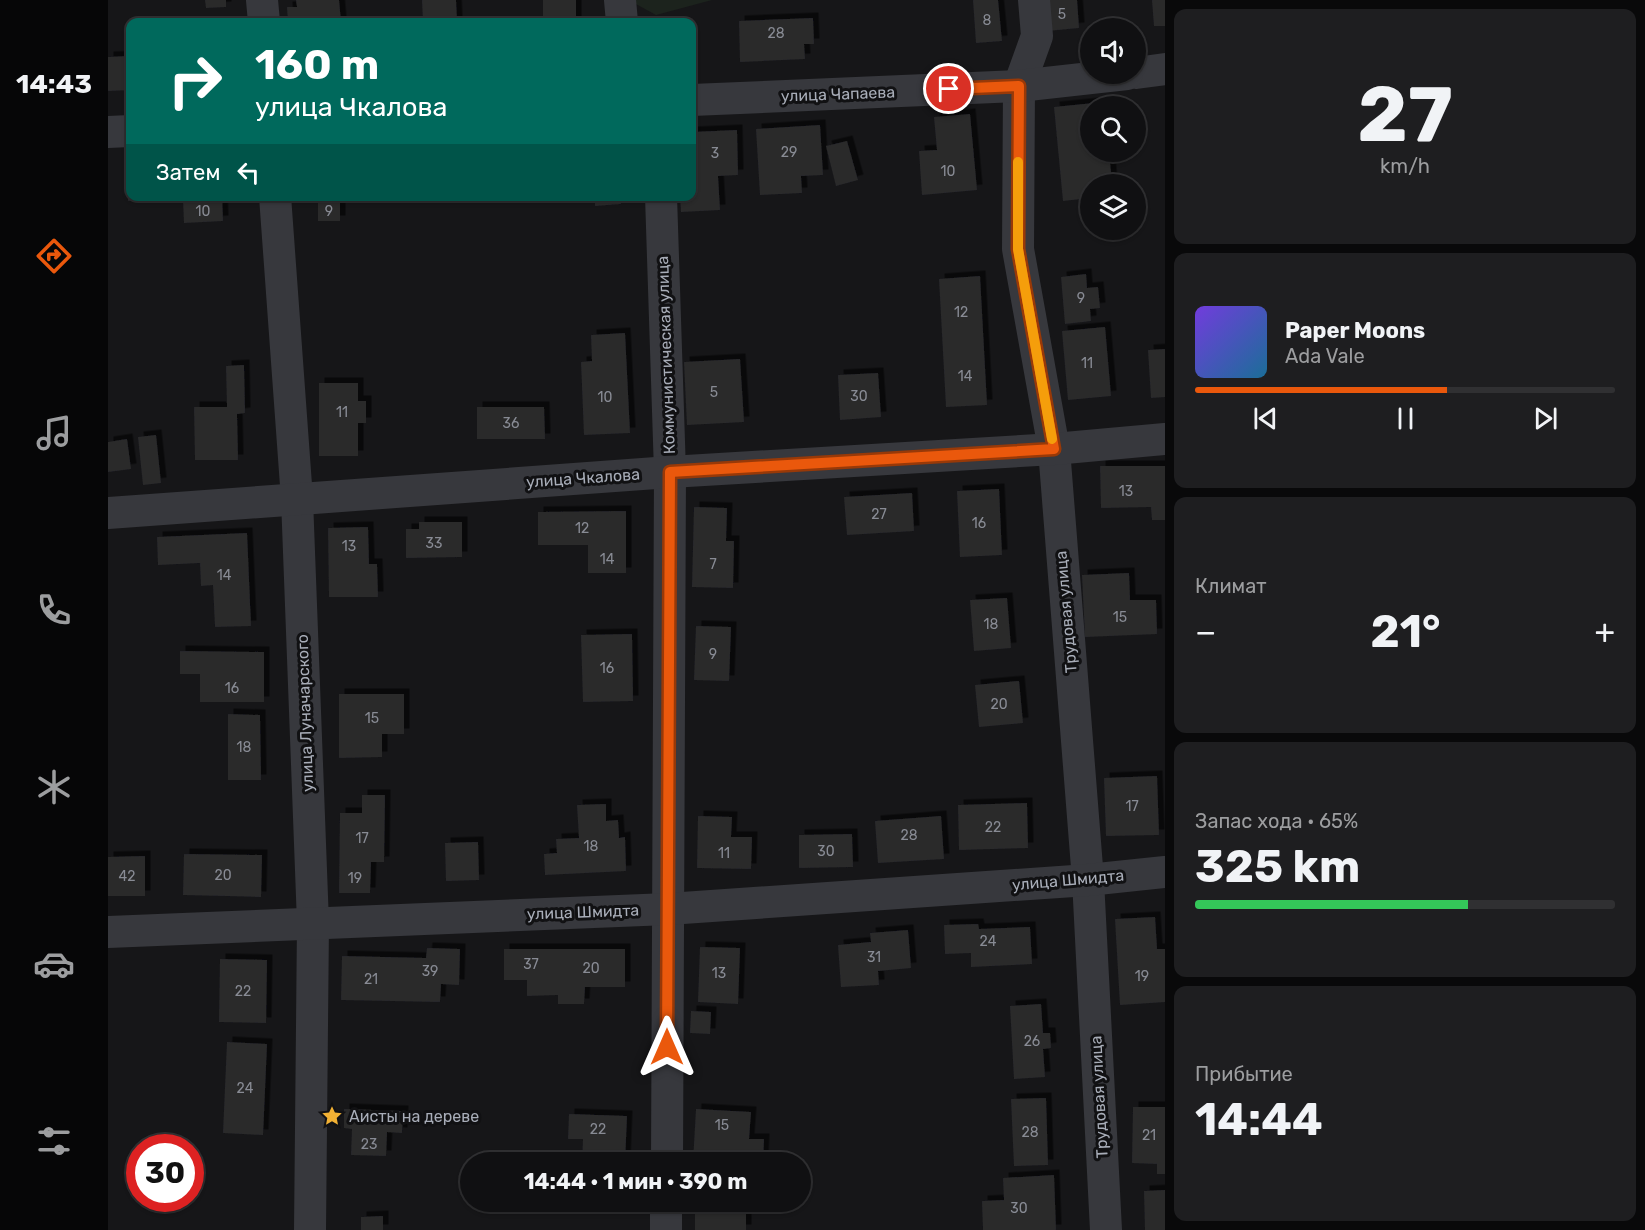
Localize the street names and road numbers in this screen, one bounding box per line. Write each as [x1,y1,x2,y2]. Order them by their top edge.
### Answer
street label: улица Чапаева [781,83,895,105]
street label: Коммунистическая улица [653,255,679,455]
street label: улица Чкалова [525,465,641,491]
street label: Трудовая улица [1051,550,1081,674]
street label: улица Луначарского [293,634,317,792]
street label: улица Шмидта [1011,866,1125,894]
street label: улица Шмидта [526,901,640,923]
street label: Трудовая улица [1086,1035,1112,1159]

